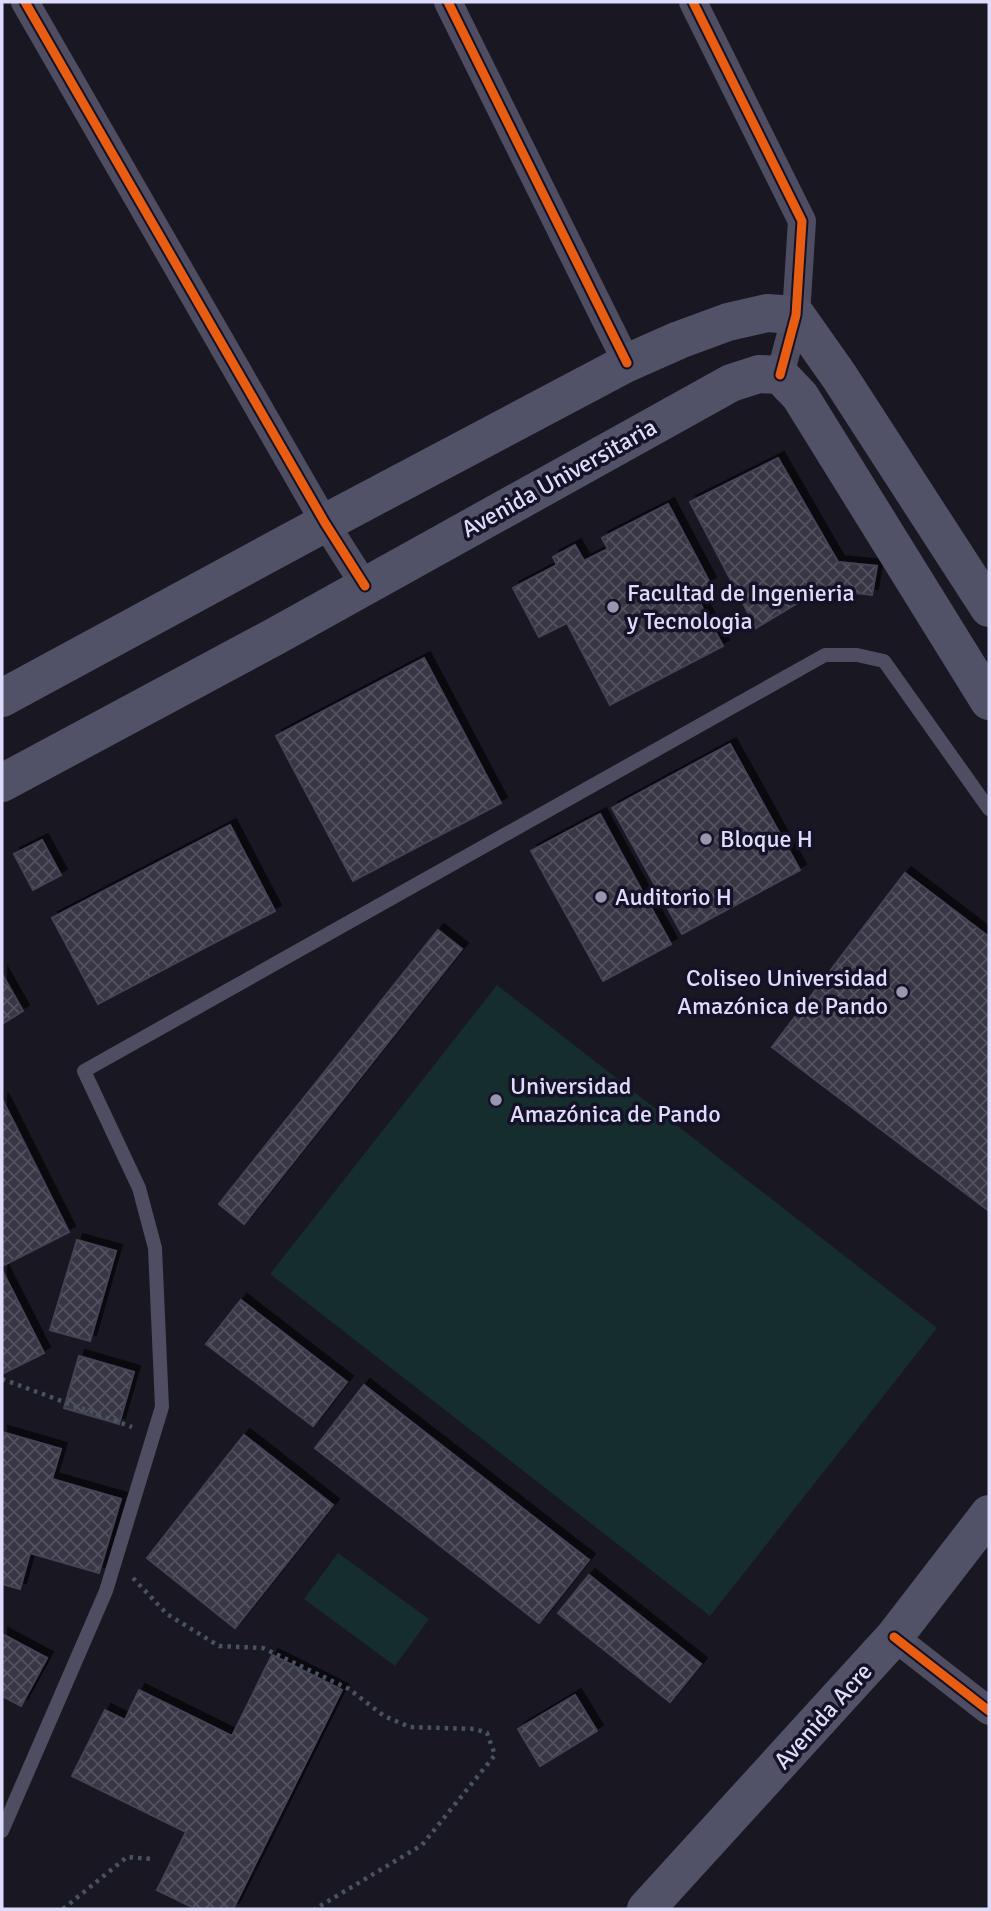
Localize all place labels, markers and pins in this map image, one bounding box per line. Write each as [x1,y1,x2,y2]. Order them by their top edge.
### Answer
place label: Facultad de Ingenieria y Tecnologia [627,578,855,636]
marker: Facultad de Ingenieria y Tecnologia [605,599,621,615]
place label: Bloque H [720,824,813,854]
marker: Bloque H [698,831,714,847]
place label: Auditorio H [615,882,732,912]
marker: Auditorio H [593,889,609,905]
place label: Coliseo Universidad Amazónica de Pando [677,963,888,1021]
marker: Coliseo Universidad Amazónica de Pando [894,984,910,1000]
place label: Universidad Amazónica de Pando [510,1071,721,1129]
marker: Universidad Amazónica de Pando [488,1092,504,1108]

